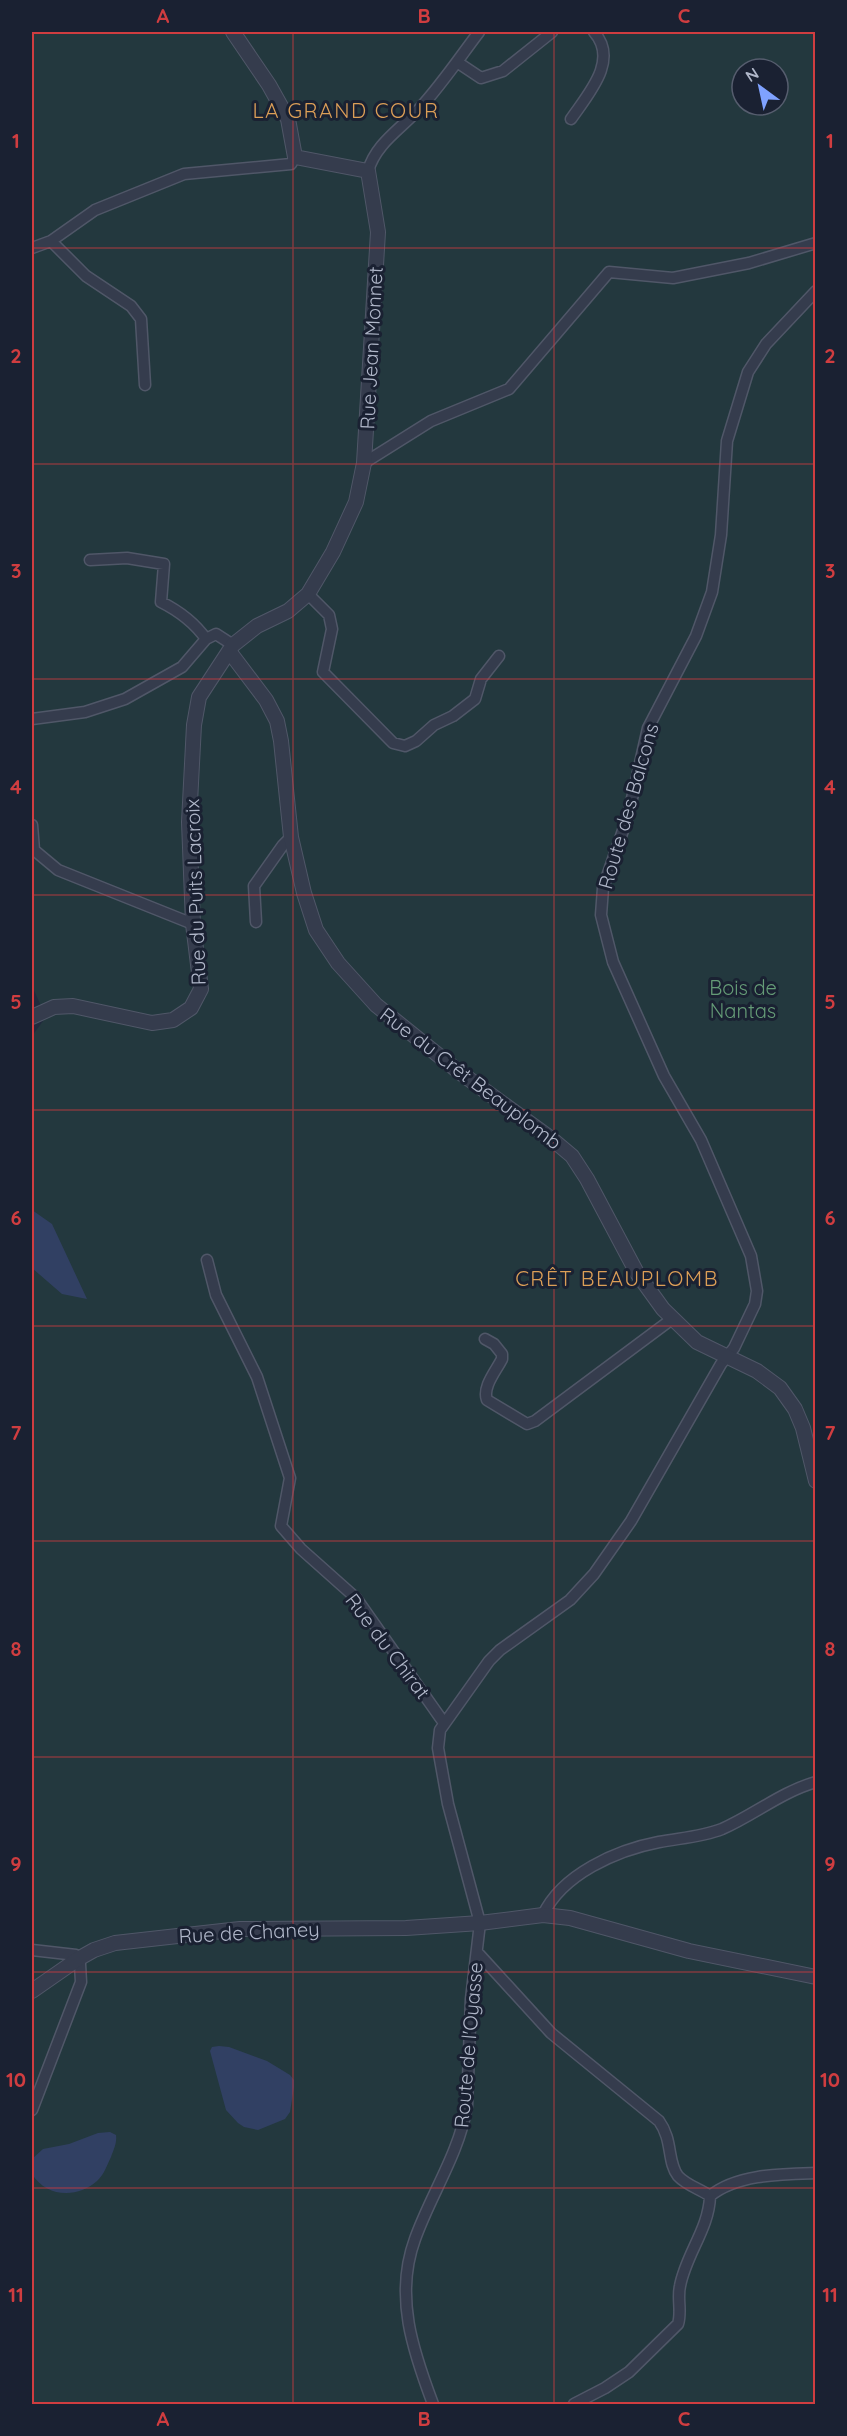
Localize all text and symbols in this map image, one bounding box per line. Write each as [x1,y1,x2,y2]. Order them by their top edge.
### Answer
text: A [157,3,170,28]
text: B [417,3,431,28]
text: C [678,3,691,28]
north arrow [730,57,790,117]
text: N [741,63,762,86]
district label: LA GRAND COUR [252,97,440,123]
text: 1 [12,128,20,153]
text: 1 [826,128,834,153]
street label: Rue Jean Monnet [354,266,388,430]
text: 2 [10,343,22,368]
text: 2 [824,343,836,368]
text: 3 [11,558,21,583]
text: 3 [825,558,835,583]
street label: Route des Balcons [592,720,664,892]
text: 4 [10,774,22,799]
text: 4 [824,774,836,799]
street label: Rue du Puits Lacroix [179,798,211,986]
park label: Bois de Nantas [709,975,777,1023]
text: 5 [10,989,22,1014]
text: 5 [824,989,836,1014]
street label: Rue du Crêt Beauplomb [375,1001,567,1155]
text: 6 [10,1205,22,1230]
text: 6 [824,1205,836,1230]
district label: CRÊT BEAUPLOMB [515,1265,719,1291]
text: 7 [11,1420,22,1445]
text: 7 [825,1420,836,1445]
street label: Rue du Chirat [340,1588,436,1704]
text: 8 [11,1636,22,1661]
text: 8 [825,1636,836,1661]
text: 9 [10,1851,22,1876]
text: 9 [824,1851,836,1876]
street label: Rue de Chaney [178,1916,320,1948]
street label: Route de l'Oyasse [448,1961,488,2129]
text: 10 [6,2067,26,2092]
text: 10 [820,2067,840,2092]
text: 11 [8,2282,24,2307]
text: 11 [822,2282,838,2307]
text: A [157,2406,170,2431]
text: B [417,2406,431,2431]
text: C [678,2406,691,2431]

